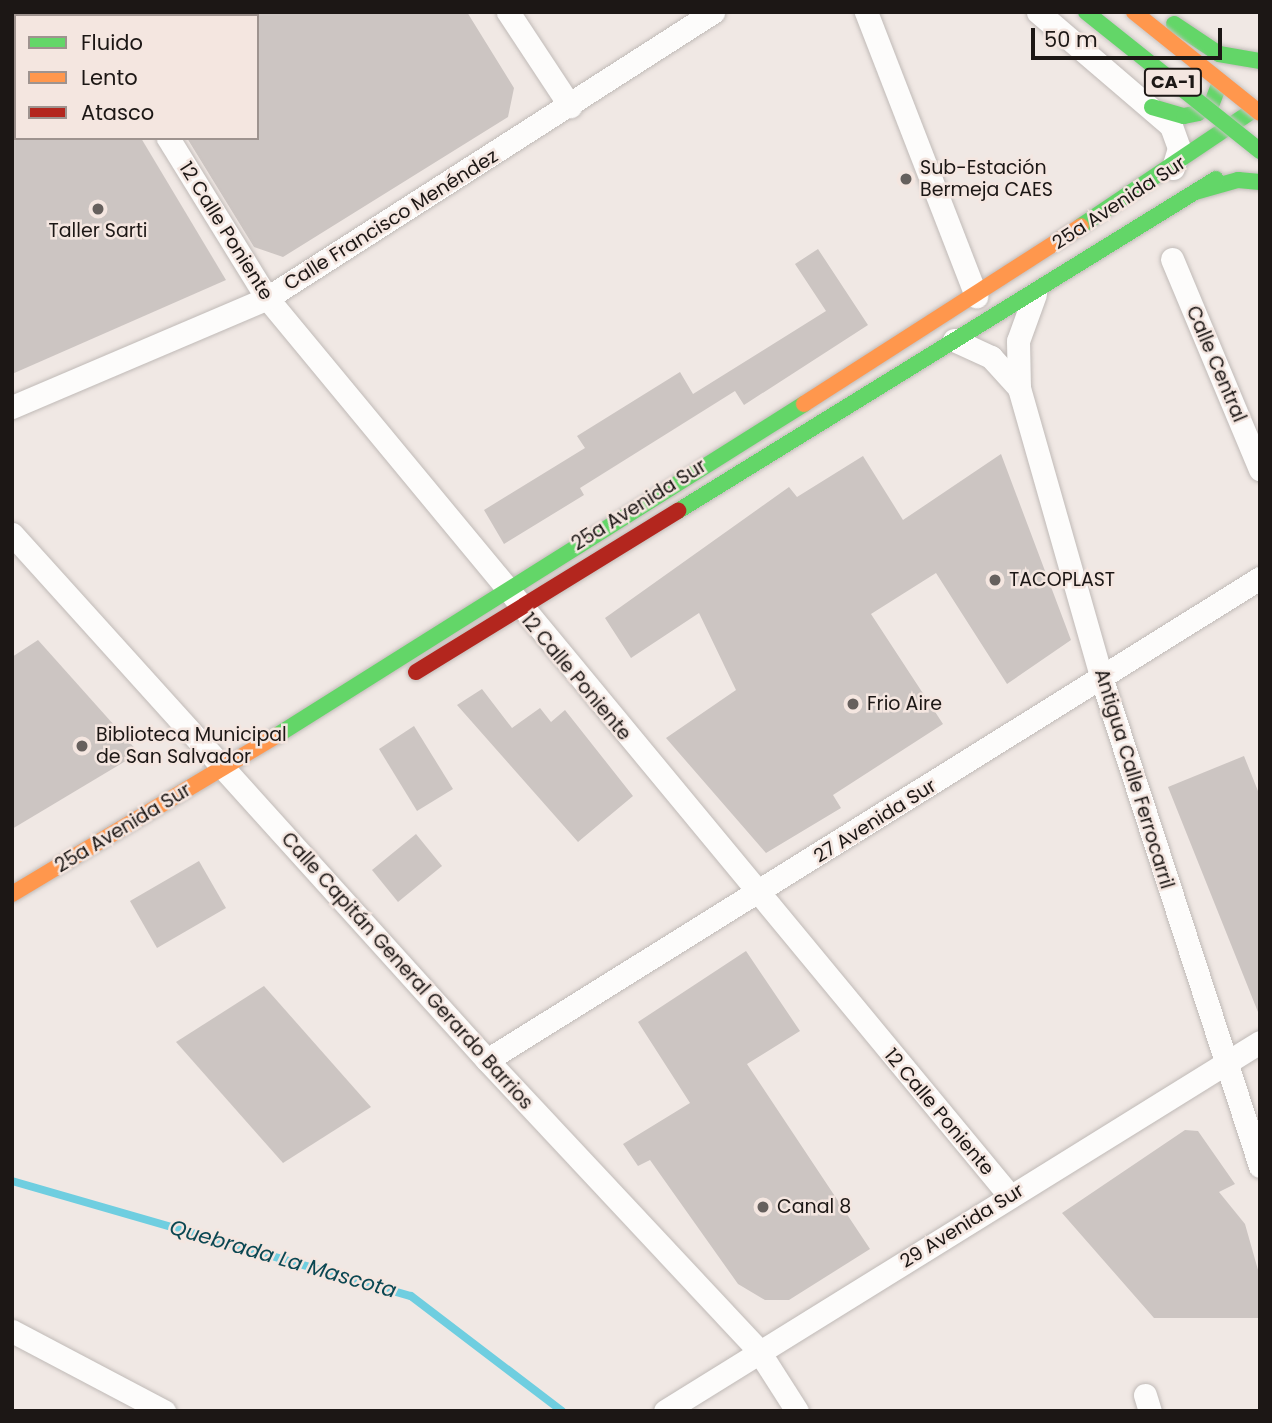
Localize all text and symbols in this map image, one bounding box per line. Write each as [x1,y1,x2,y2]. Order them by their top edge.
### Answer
legend [14,14,259,140]
scale bar [1034,14,1225,58]
text: 50 m [1044,25,1098,54]
text: Fluido [81,28,143,57]
text: Lento [81,63,138,92]
road number: CA-1 [1143,68,1203,96]
text: Atasco [81,98,154,127]
street label: Calle Francisco Menéndez [280,145,502,295]
street label: 25a Avenida Sur [1048,151,1190,255]
place label: Sub-Estación Bermeja CAES [920,157,1053,201]
street label: 12 Calle Poniente [174,158,278,304]
marker: Sub-Estación Bermeja CAES [898,171,914,187]
marker: Taller Sarti [90,201,106,217]
place label: Taller Sarti [48,220,148,242]
street label: Calle Central [1181,303,1251,425]
street label: 25a Avenida Sur [568,455,710,555]
place label: TACOPLAST [1009,569,1115,591]
marker: TACOPLAST [987,572,1003,588]
street label: 12 Calle Poniente [516,609,636,745]
street label: Antigua Calle Ferrocarril [1090,666,1178,892]
place label: Frio Aire [867,693,942,715]
marker: Frio Aire [845,696,861,712]
place label: Biblioteca Municipal de San Salvador [96,724,287,768]
marker: Biblioteca Municipal de San Salvador [74,738,90,754]
street label: 27 Avenida Sur [810,774,940,868]
street label: 25a Avenida Sur [51,779,195,877]
street label: Calle Capitán General Gerardo Barrios [276,828,538,1114]
street label: 12 Calle Poniente [879,1044,999,1180]
street label: 29 Avenida Sur [896,1179,1028,1273]
place label: Canal 8 [777,1196,851,1218]
marker: Canal 8 [755,1199,771,1215]
water label: Quebrada La Mascota [167,1215,399,1303]

